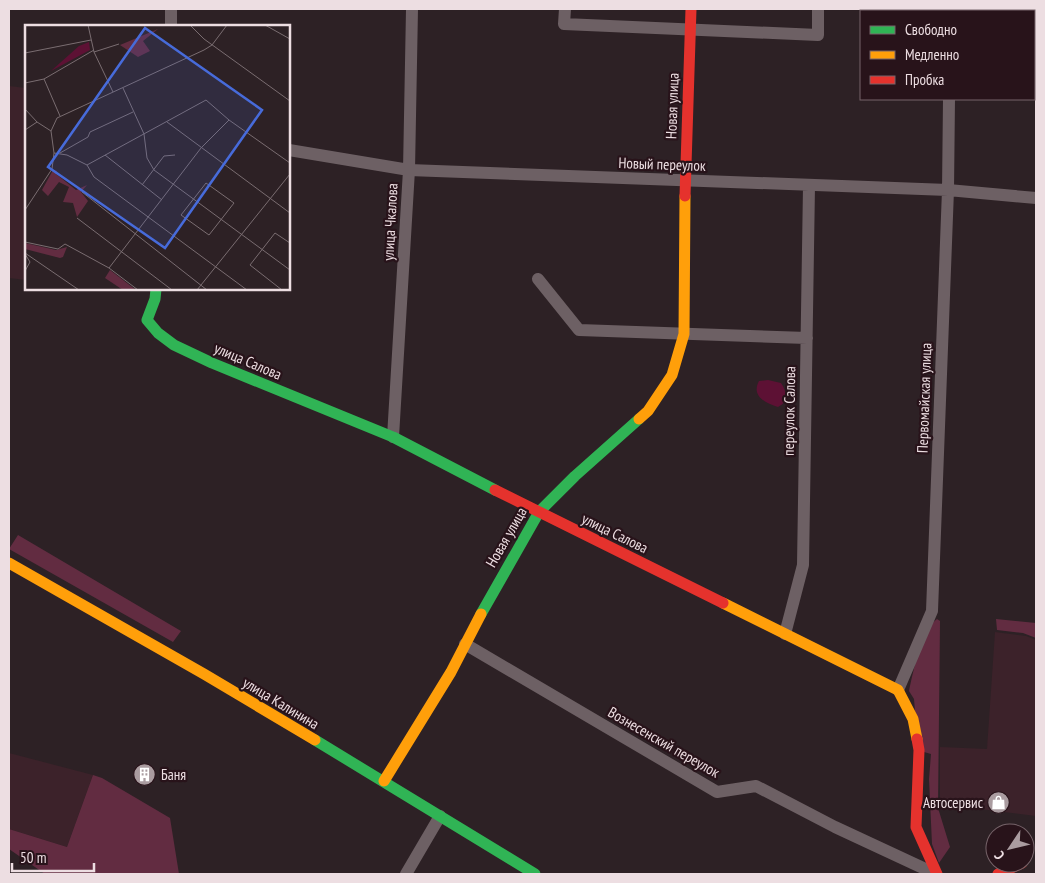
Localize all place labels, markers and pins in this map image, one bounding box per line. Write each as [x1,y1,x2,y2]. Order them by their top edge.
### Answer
building icon: Баня [133,762,157,786]
place label: Баня [161,765,186,784]
shop icon: Автосервис [987,790,1011,814]
place label: Автосервис [923,793,984,812]

